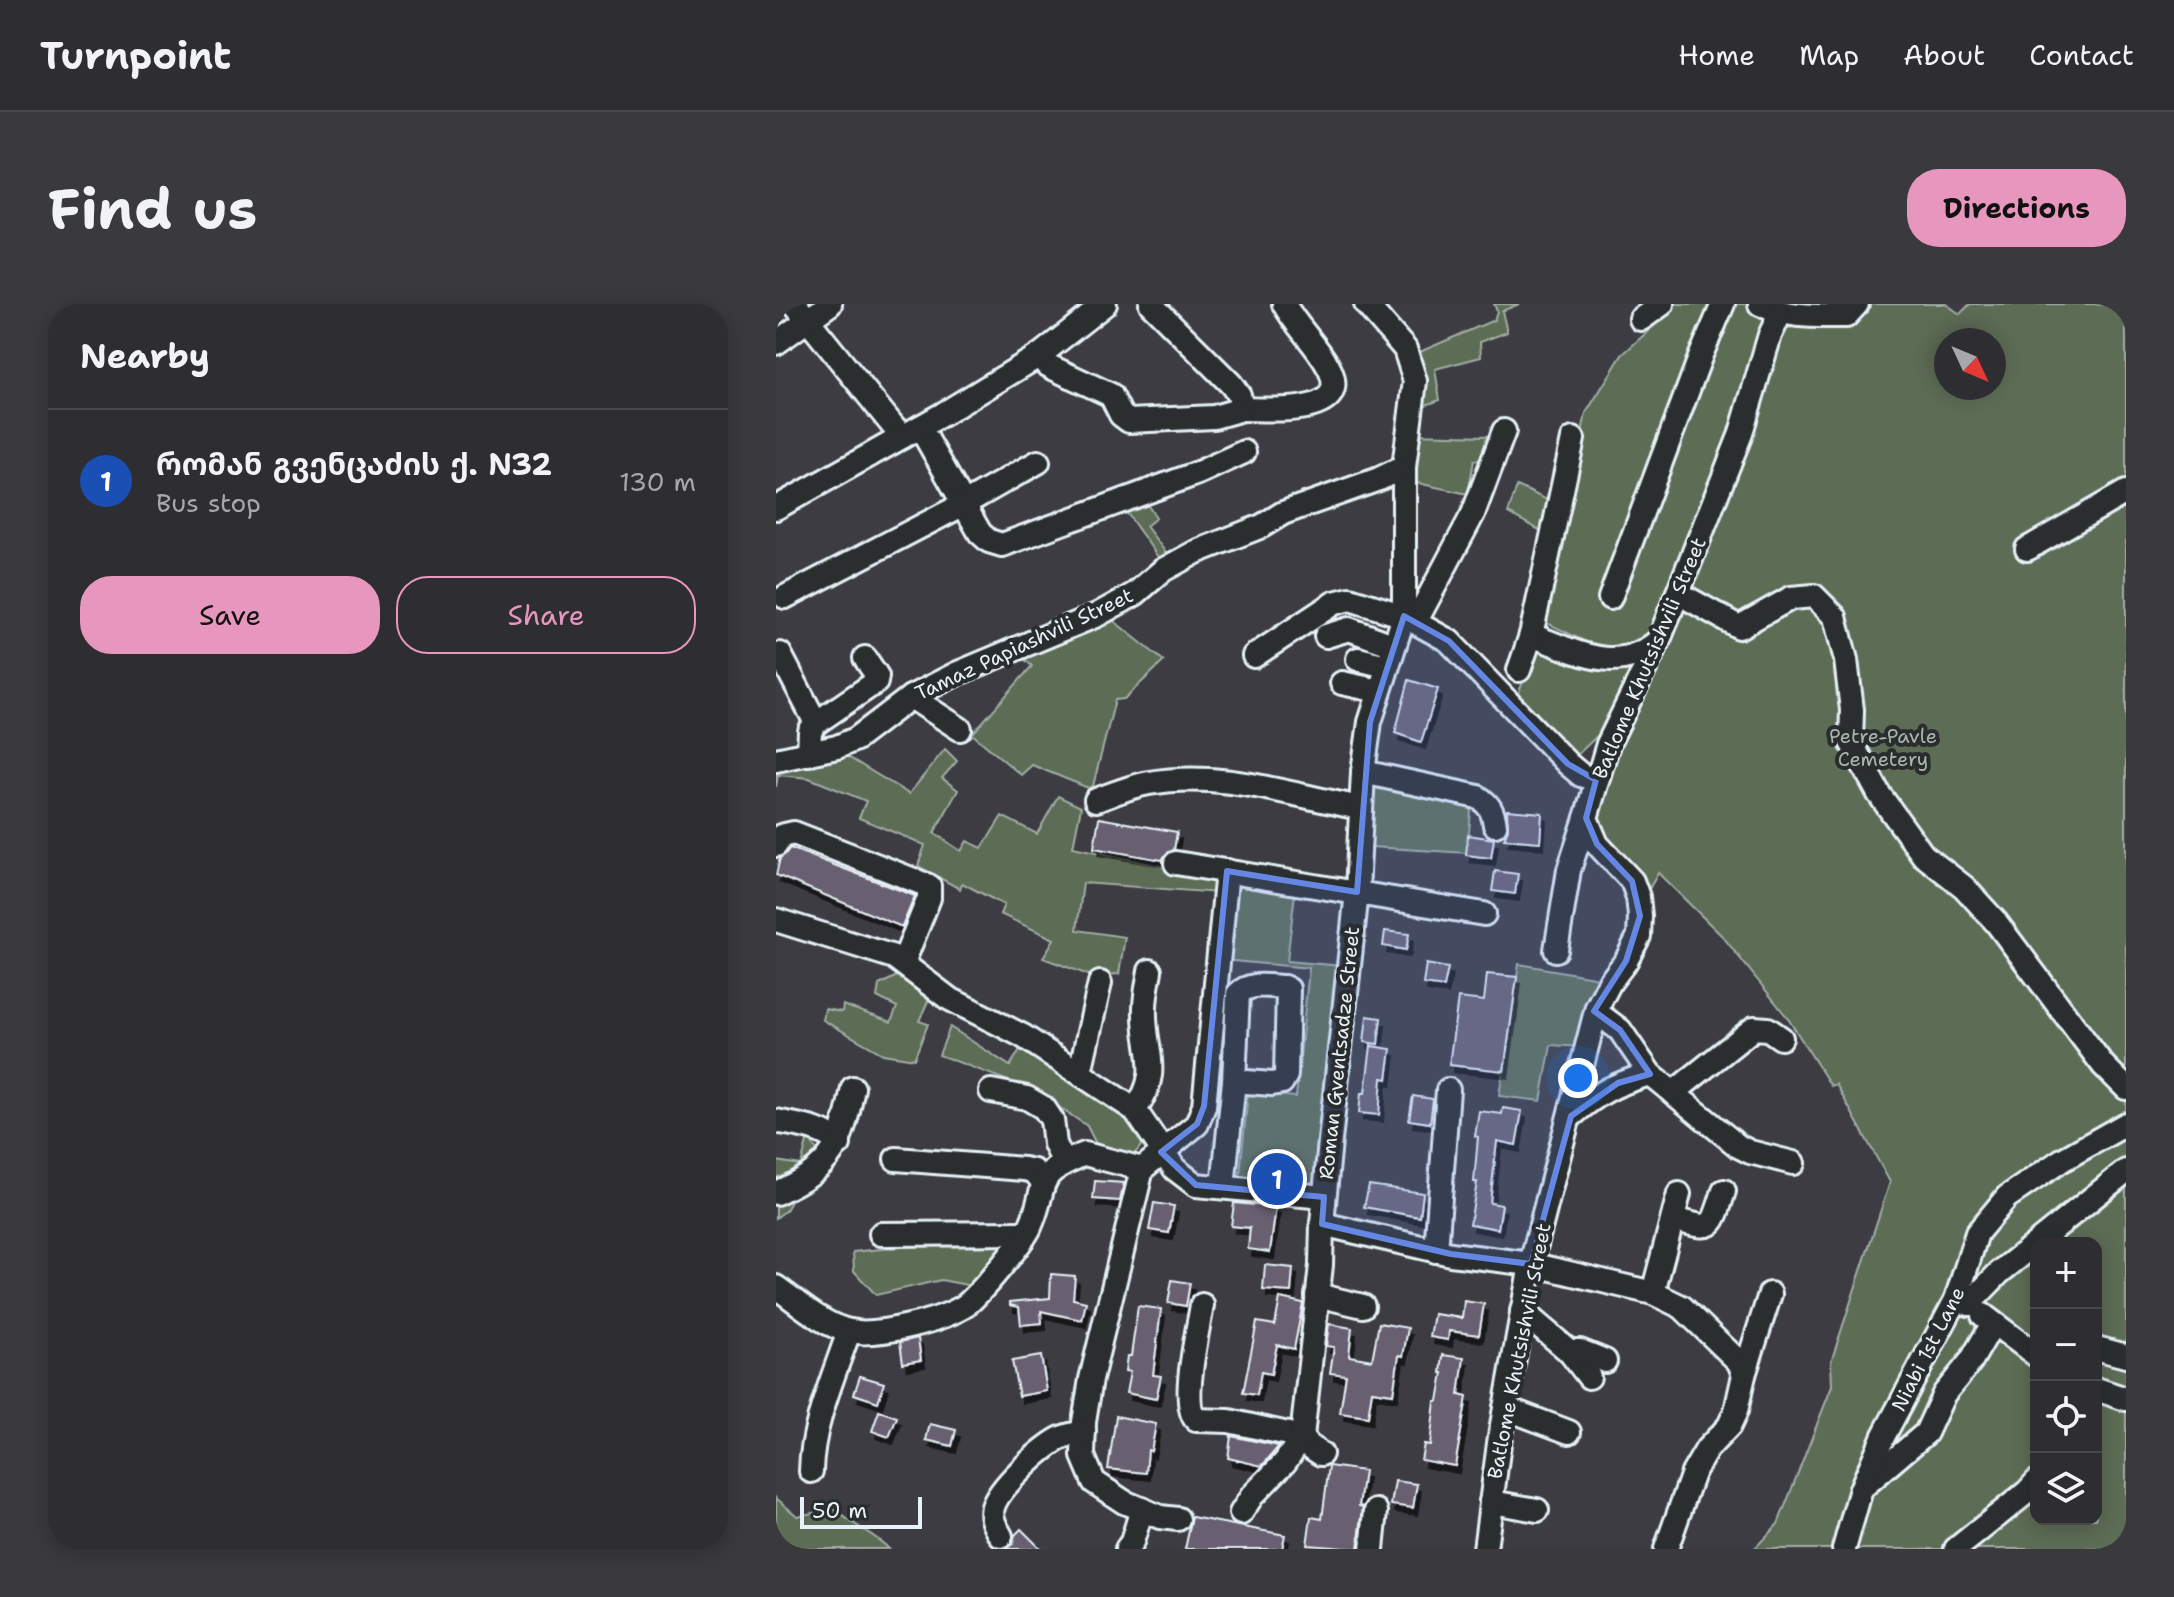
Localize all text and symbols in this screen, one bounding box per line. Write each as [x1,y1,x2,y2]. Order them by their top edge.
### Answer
text: Turnpoint [40,30,231,81]
text: Home [1678,36,1755,74]
text: Map [1799,36,1859,74]
text: About [1903,36,1985,74]
text: Contact [2029,36,2134,74]
button: Directions [1907,169,2126,247]
text: Find us [48,171,257,246]
north arrow [1934,328,2006,400]
text: Nearby [80,333,210,379]
text: რომან გვენცაძის ქ. N32 [156,444,552,485]
text: 1 [100,464,112,499]
text: 130 m [619,464,696,499]
text: Bus stop [156,485,261,520]
street label: Batlome Khutsishvili Street [1586,533,1712,783]
button: Save [80,576,380,654]
button: Share [396,576,696,654]
street label: Tamaz Papiashvili Street [911,582,1137,706]
park label: Petre-Pavle Cemetery [1829,723,1937,772]
street label: Roman Gventsadze Street [1313,925,1365,1181]
your location [1558,1058,1598,1098]
pin: 1 [1251,1149,1303,1209]
street label: Batlome Khutsishvili Street [1481,1221,1557,1481]
map controls [2030,1237,2102,1525]
button: + [2030,1237,2102,1309]
street label: Niabi 1st Lane [1885,1282,1971,1416]
button: − [2030,1309,2102,1381]
button: locate [2030,1381,2102,1453]
button: layers [2030,1453,2102,1525]
scale bar [800,1493,922,1529]
text: 50 m [812,1496,867,1525]

